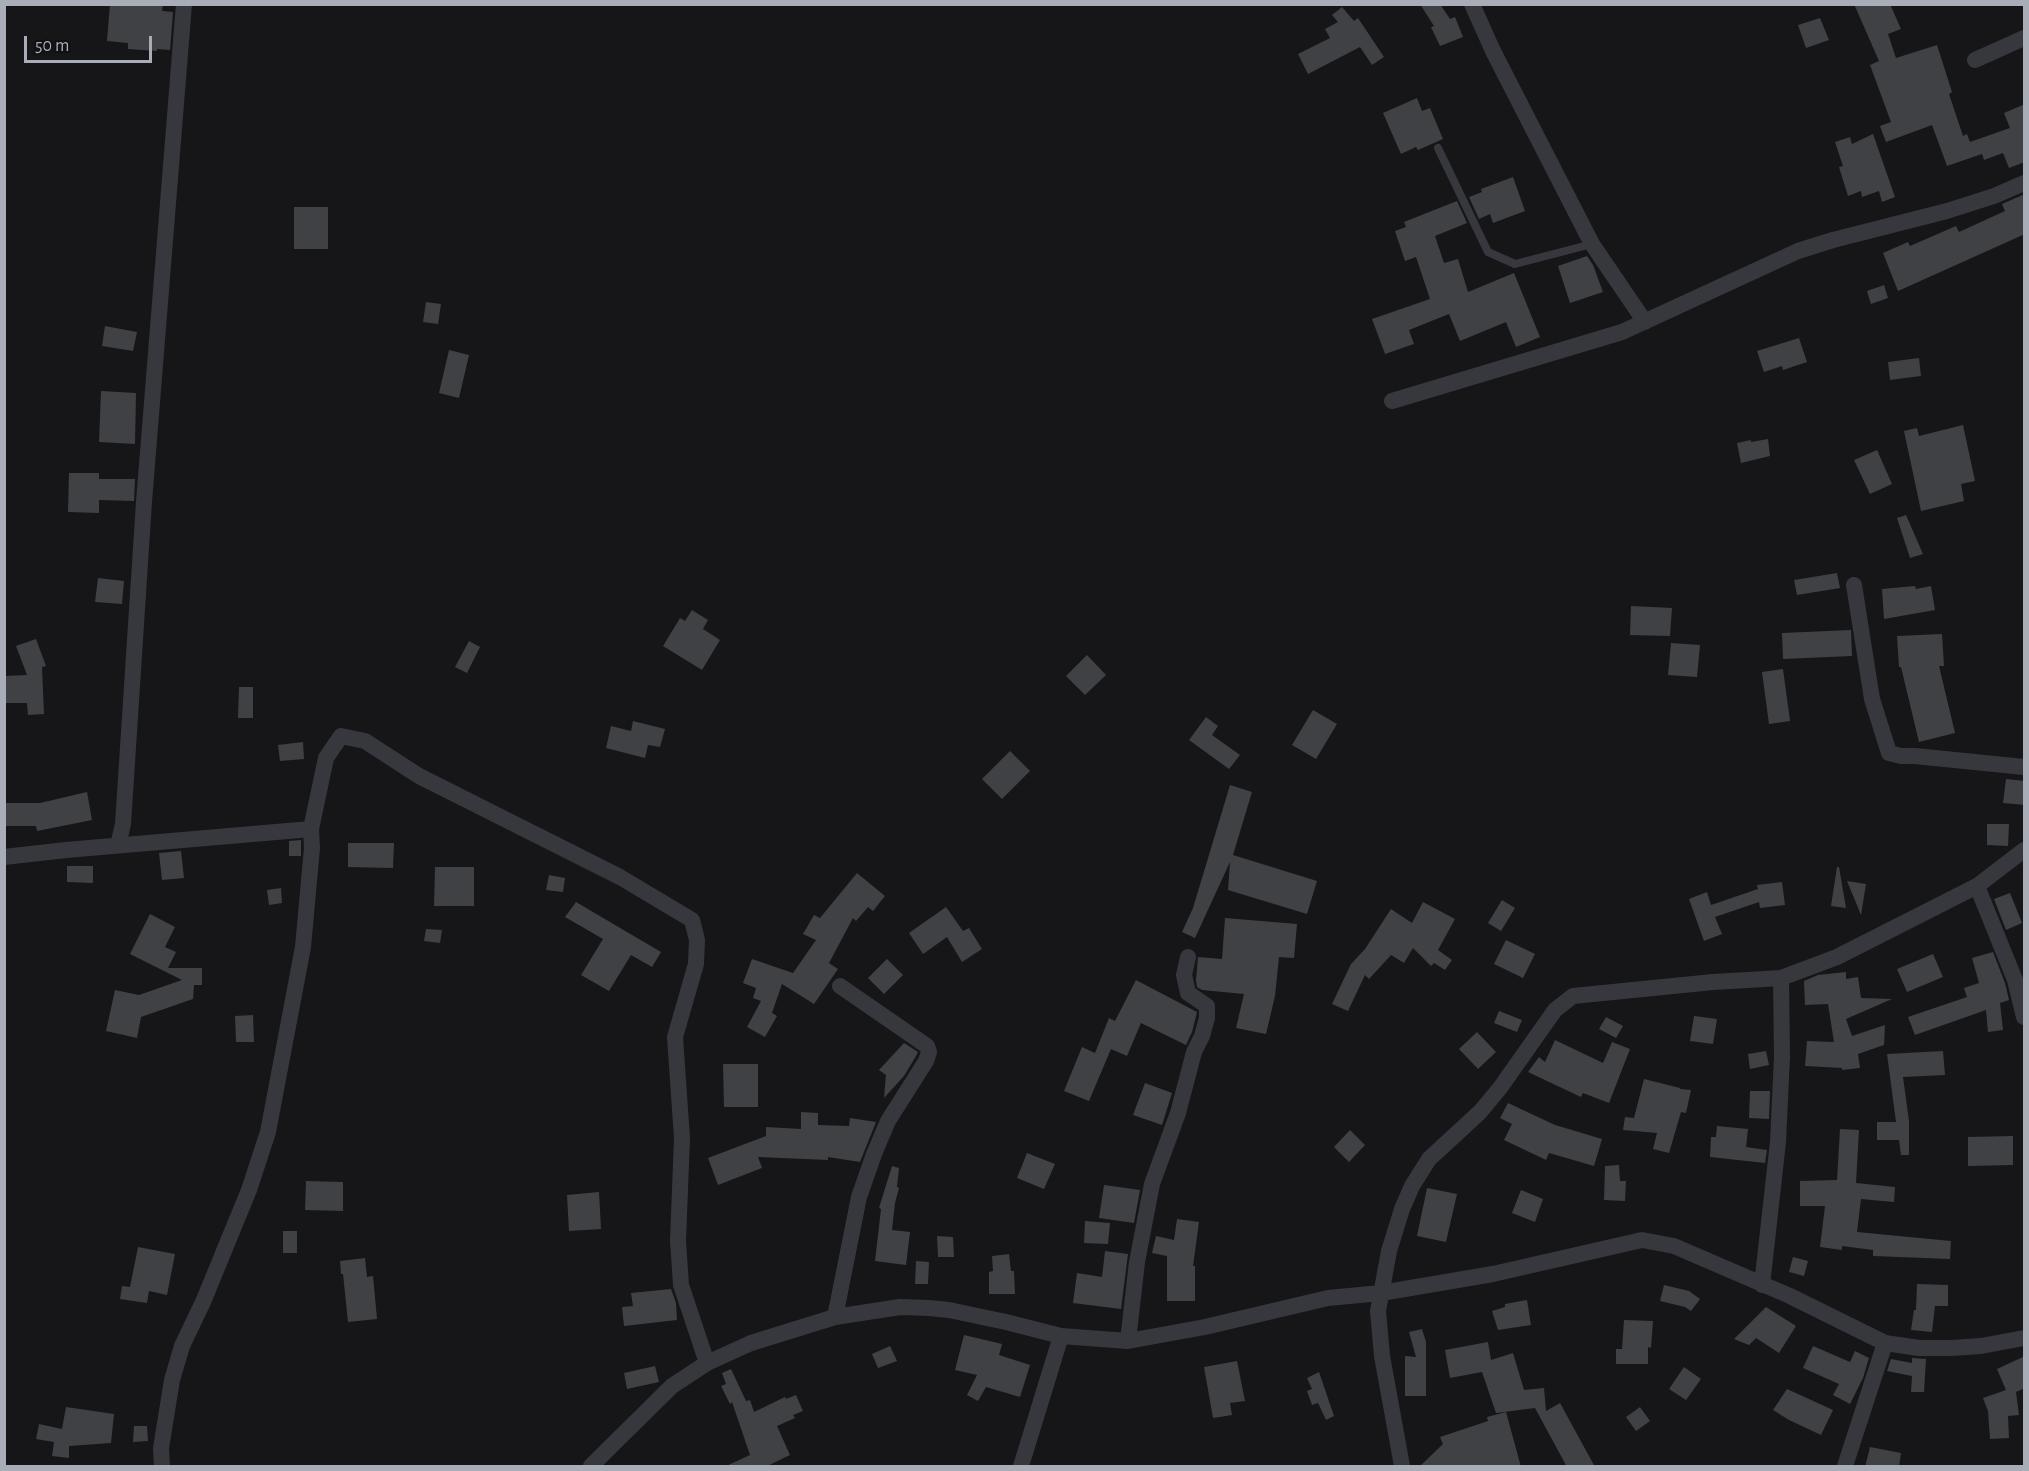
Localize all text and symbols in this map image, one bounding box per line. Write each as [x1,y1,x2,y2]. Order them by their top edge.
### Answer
scale bar [27,24,154,62]
text: 50 m [35,37,69,55]

